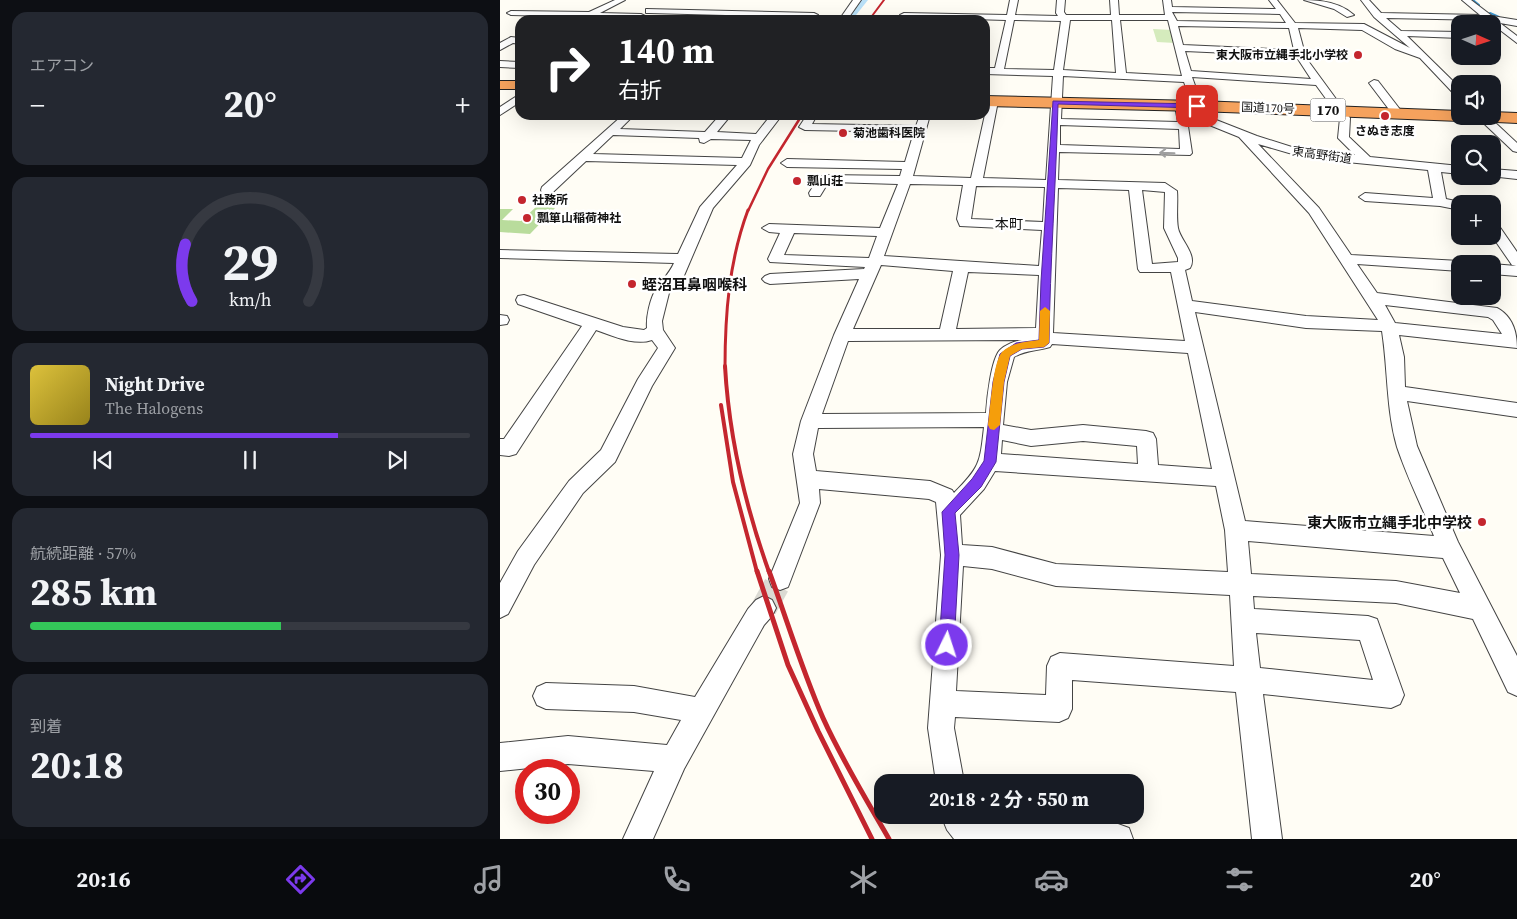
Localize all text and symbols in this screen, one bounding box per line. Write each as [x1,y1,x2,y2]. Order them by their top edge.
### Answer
north arrow [1451,15,1501,65]
map controls [1451,15,1501,305]
text: 140 m [618,27,714,75]
icon: right [535,35,600,100]
place label: 東大阪市立縄手北小学校 [1216,47,1348,63]
marker: 東大阪市立縄手北小学校 [1352,49,1364,61]
text: エアコン [30,54,94,76]
text: 右折 [618,75,662,105]
button: sound [1451,75,1501,125]
text: 20° [223,78,277,130]
pin [1176,85,1218,127]
text: − [30,86,45,124]
text: + [455,86,470,124]
icon: arrive [1183,92,1211,120]
road number: 170 [1310,98,1346,122]
street label: 国道170号 [1241,99,1295,117]
marker: さぬき志度 [1379,110,1391,122]
place label: さぬき志度 [1355,123,1415,139]
place label: 菊池歯科医院 [853,125,925,141]
marker: 菊池歯科医院 [837,127,849,139]
button: search [1451,135,1501,185]
street label: 東高野街道 [1291,143,1353,167]
one-way arrow [1160,148,1176,157]
place label: 瓢山荘 [807,173,843,189]
marker: 瓢山荘 [791,175,803,187]
place label: 社務所 [532,192,568,208]
marker: 社務所 [516,194,528,206]
button: + [1451,195,1501,245]
place label: 瓢箪山稲荷神社 [537,210,621,226]
marker: 瓢箪山稲荷神社 [521,212,533,224]
district label: 本町 [995,214,1023,234]
text: 29 [222,226,278,297]
button: − [1451,255,1501,305]
place label: 蛭沼耳鼻咽喉科 [642,274,747,295]
marker: 蛭沼耳鼻咽喉科 [626,278,638,290]
text: km/h [229,287,272,312]
text: Night Drive [105,371,205,397]
text: The Halogens [105,397,203,419]
icon: previous [89,446,117,474]
icon: pause [236,446,264,474]
icon: next [383,446,411,474]
place label: 東大阪市立縄手北中学校 [1307,512,1472,533]
marker: 東大阪市立縄手北中学校 [1476,516,1488,528]
text: 航続距離 · 57% [30,542,136,564]
text: 285 km [30,566,157,618]
position arrow [920,618,972,670]
text: 到着 [30,715,62,737]
text: 20:18 [30,739,124,791]
speed limit sign: 30 [515,759,580,824]
text: 20:18 · 2 分 · 550 m [929,786,1089,812]
icon: directions [283,862,318,897]
icon: music [471,862,506,897]
icon: phone [659,862,694,897]
icon: climate [846,862,881,897]
icon: car [1034,862,1069,897]
icon: filters [1222,862,1257,897]
text: 20:16 [76,864,131,894]
text: 20° [1410,864,1441,894]

